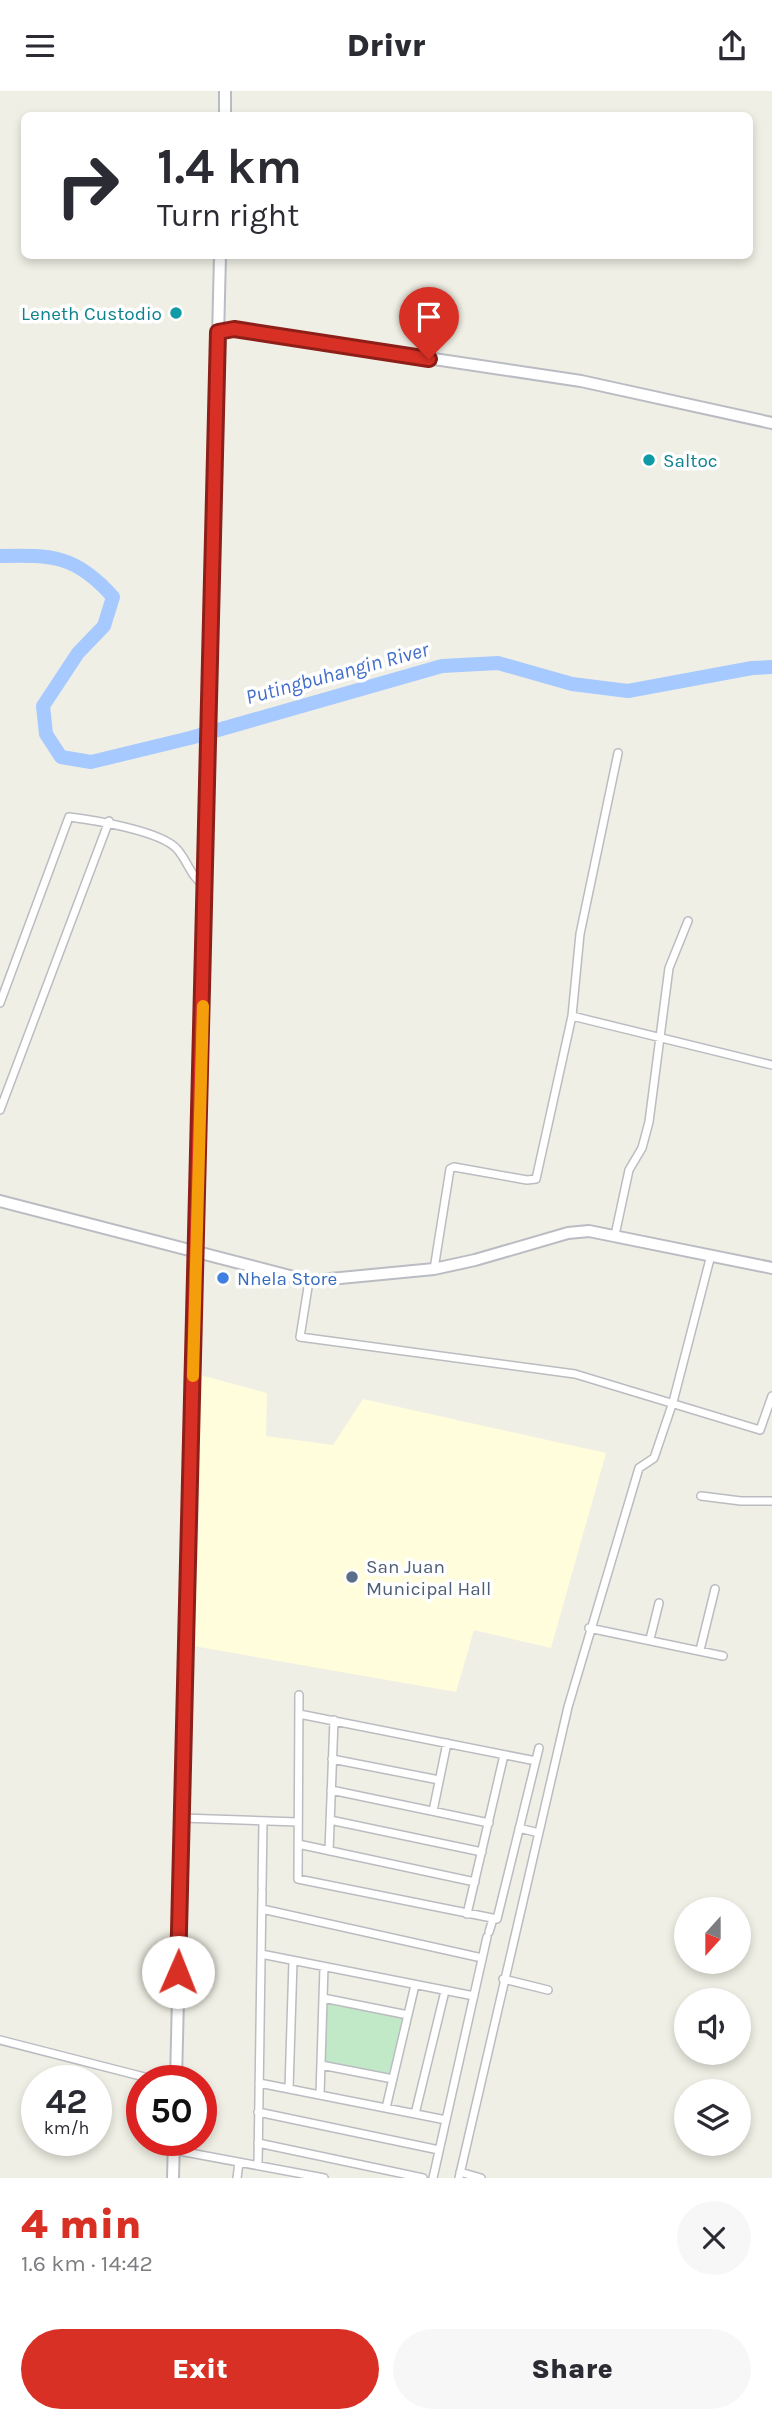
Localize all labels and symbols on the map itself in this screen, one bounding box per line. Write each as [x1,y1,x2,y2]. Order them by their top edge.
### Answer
pin [399,287,459,359]
place label: Leneth Custodio [21,303,162,325]
marker: Leneth Custodio [168,305,184,321]
place label: Saltoc [663,450,718,472]
marker: Saltoc [641,452,657,468]
water label: Putingbuhangin River [243,637,432,709]
place label: Nhela Store [237,1268,337,1290]
marker: Nhela Store [215,1270,231,1286]
place label: San Juan Municipal Hall [366,1556,491,1600]
marker: San Juan Municipal Hall [344,1569,360,1585]
north arrow [674,1897,751,1974]
position arrow [141,1935,215,2009]
speed limit sign: 50 [126,2065,217,2156]

